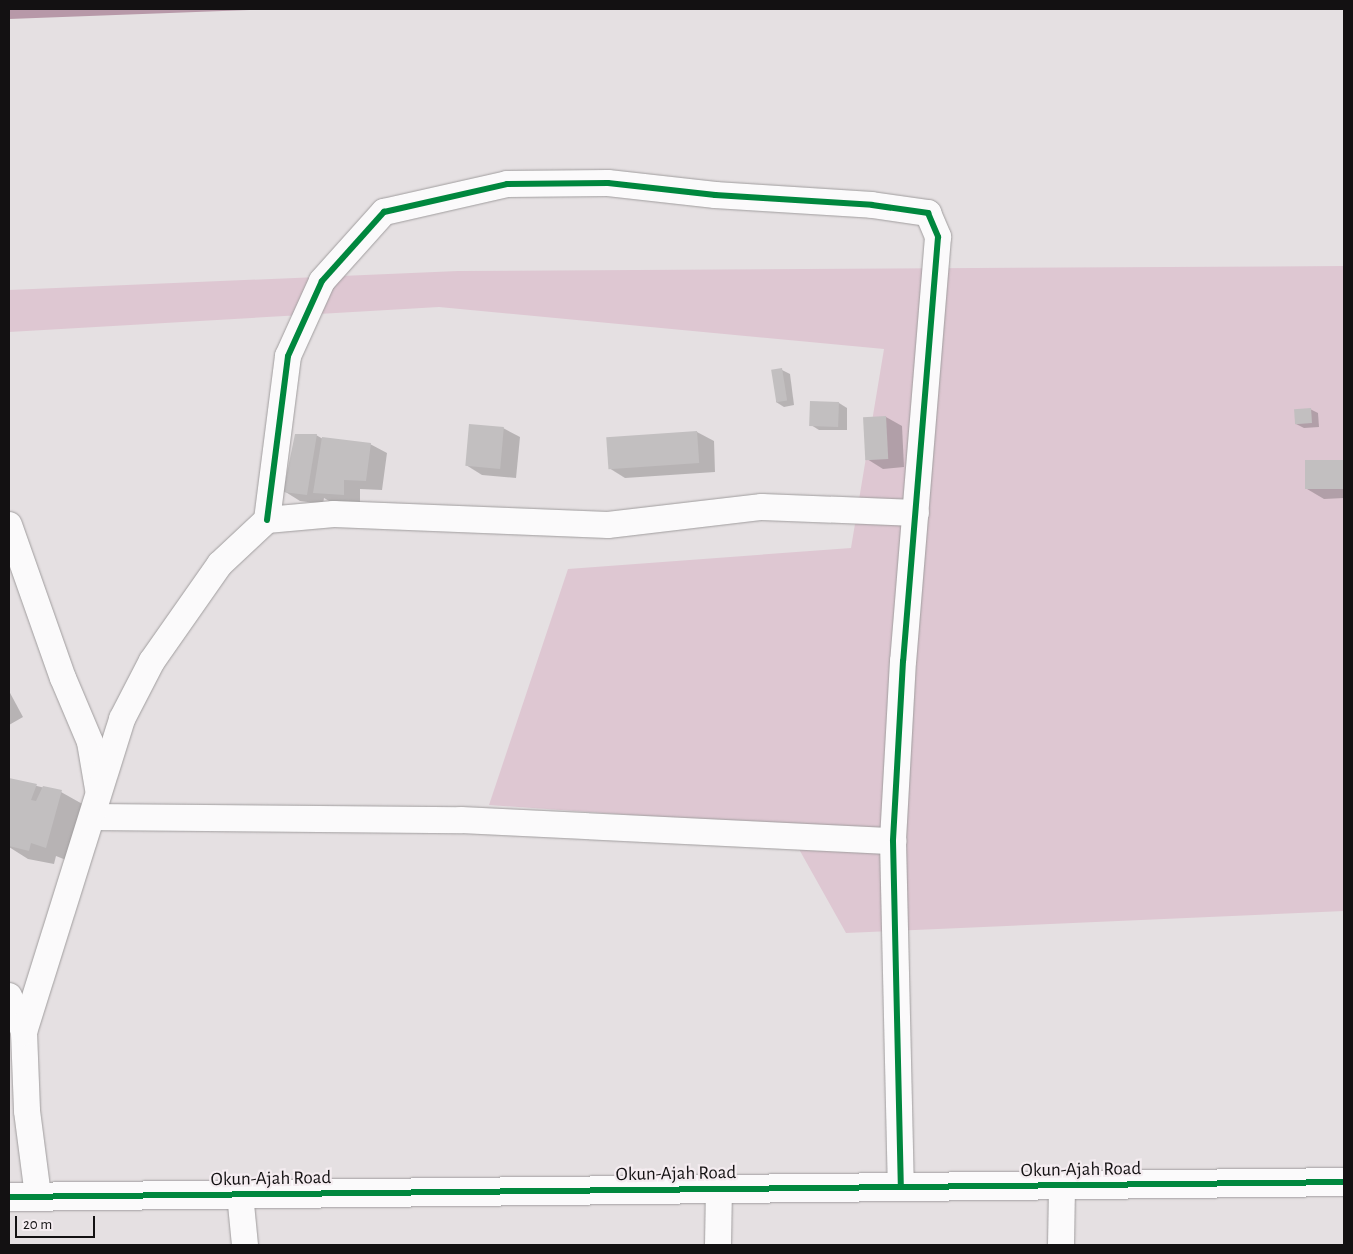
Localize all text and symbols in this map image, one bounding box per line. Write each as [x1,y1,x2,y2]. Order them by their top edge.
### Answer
street label: Okun-Ajah Road [1021,1158,1141,1182]
street label: Okun-Ajah Road [616,1162,736,1186]
street label: Okun-Ajah Road [211,1167,331,1191]
scale bar [18,1206,98,1238]
text: 20 m [23,1217,52,1232]

